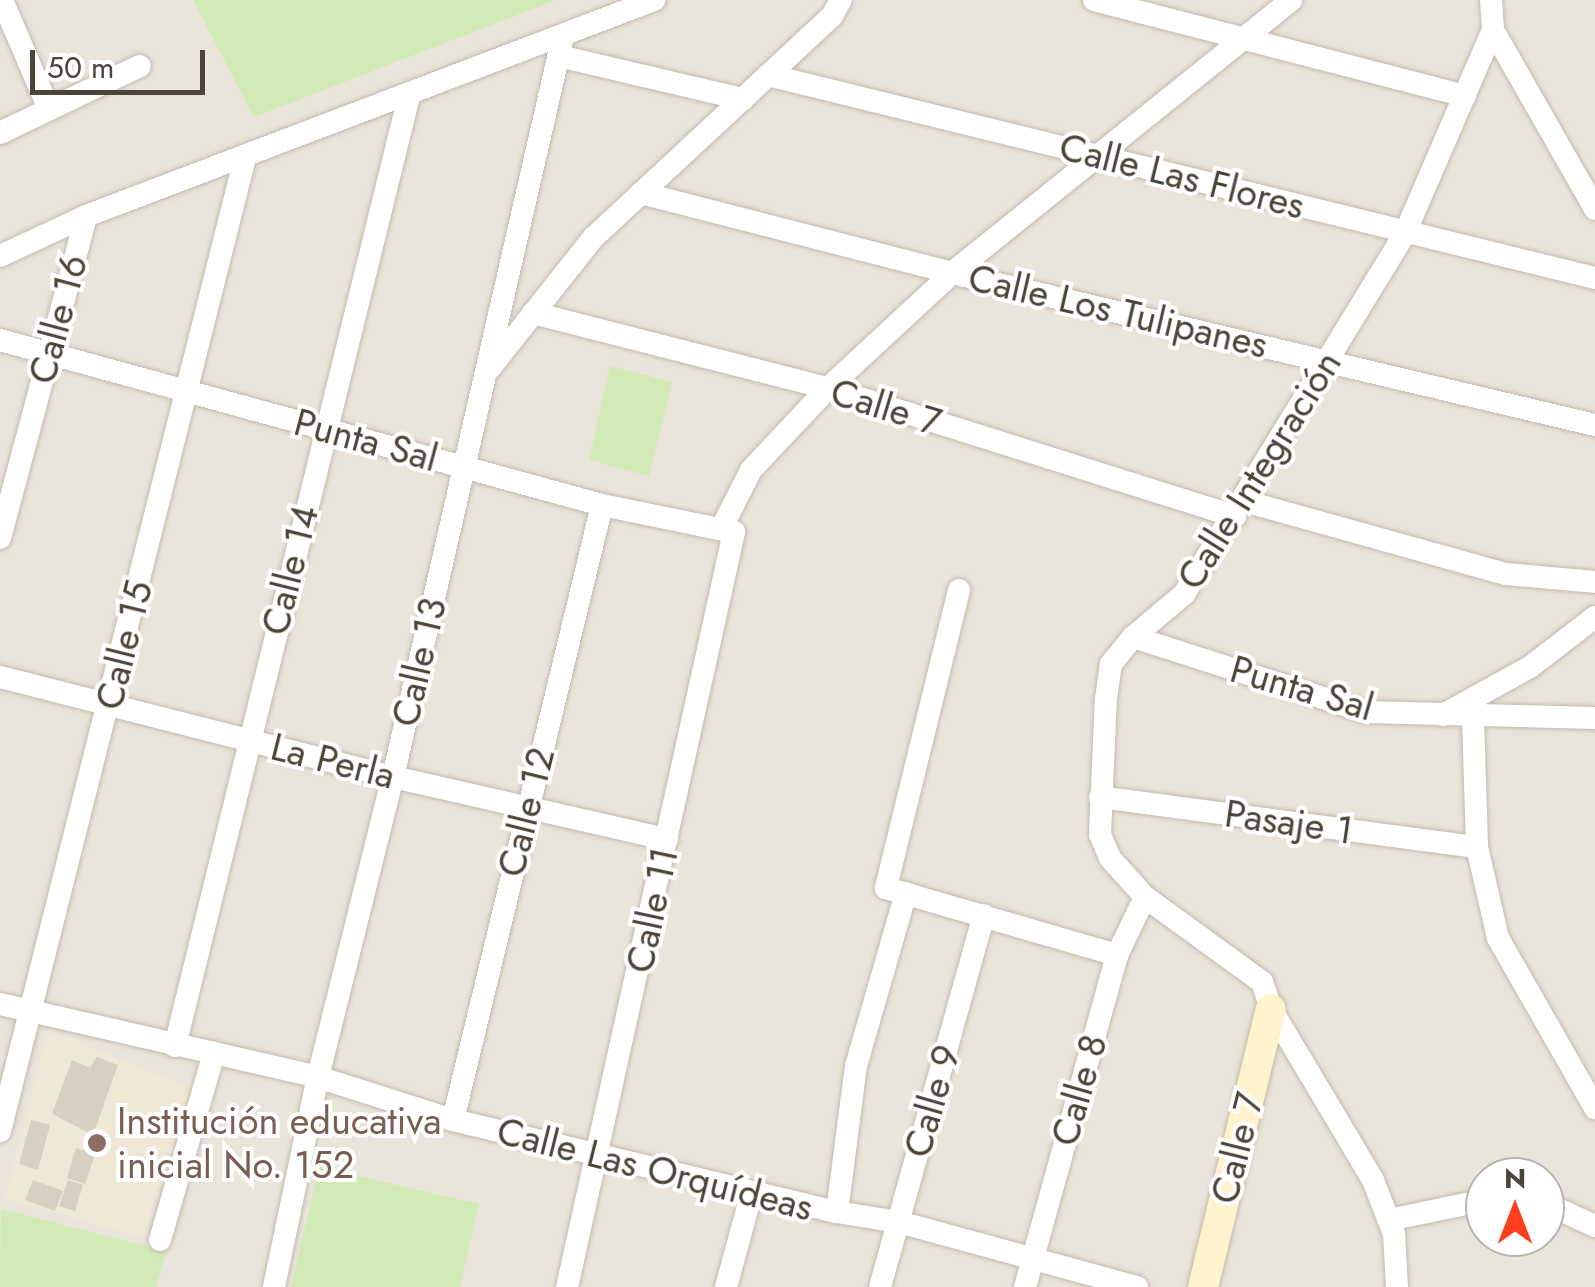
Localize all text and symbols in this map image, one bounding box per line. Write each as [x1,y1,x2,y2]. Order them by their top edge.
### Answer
scale bar [35,30,210,92]
text: 50 m [47,46,114,89]
street label: Calle Las Flores [1055,124,1309,228]
street label: Calle 16 [19,249,97,389]
street label: Calle Los Tulipanes [964,254,1272,368]
street label: Calle Integración [1167,342,1351,598]
street label: Calle 7 [825,369,947,445]
street label: Punta Sal [289,399,443,481]
street label: Calle 14 [252,500,328,640]
street label: Calle 15 [86,576,162,714]
street label: Calle 13 [382,593,456,731]
street label: Punta Sal [1225,646,1379,730]
street label: La Perla [266,724,400,798]
street label: Calle 12 [488,743,564,881]
street label: Pasaje 1 [1222,790,1356,854]
street label: Calle 11 [617,843,687,977]
street label: Calle 8 [1041,1029,1117,1151]
street label: Calle 9 [894,1040,970,1162]
street label: Calle 7 [1201,1088,1273,1208]
place label: Institución educativa inicial No. 152 [117,1098,441,1188]
street label: Calle Las Orquídeas [492,1108,818,1230]
marker: Institución educativa inicial No. 152 [86,1132,108,1154]
north arrow [1465,1157,1565,1257]
text: N [1504,1158,1526,1199]

